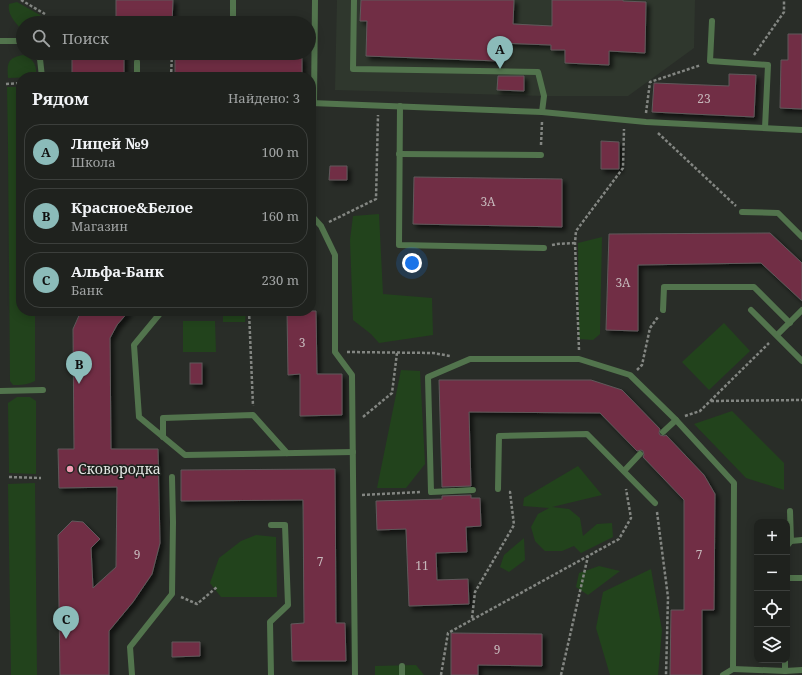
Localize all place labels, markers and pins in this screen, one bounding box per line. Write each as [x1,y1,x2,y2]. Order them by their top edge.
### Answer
pin: A [487,36,513,69]
pin: B [66,351,92,384]
place label: Сковородка [78,459,161,478]
marker: Сковородка [65,464,75,474]
pin: C [53,606,79,639]

